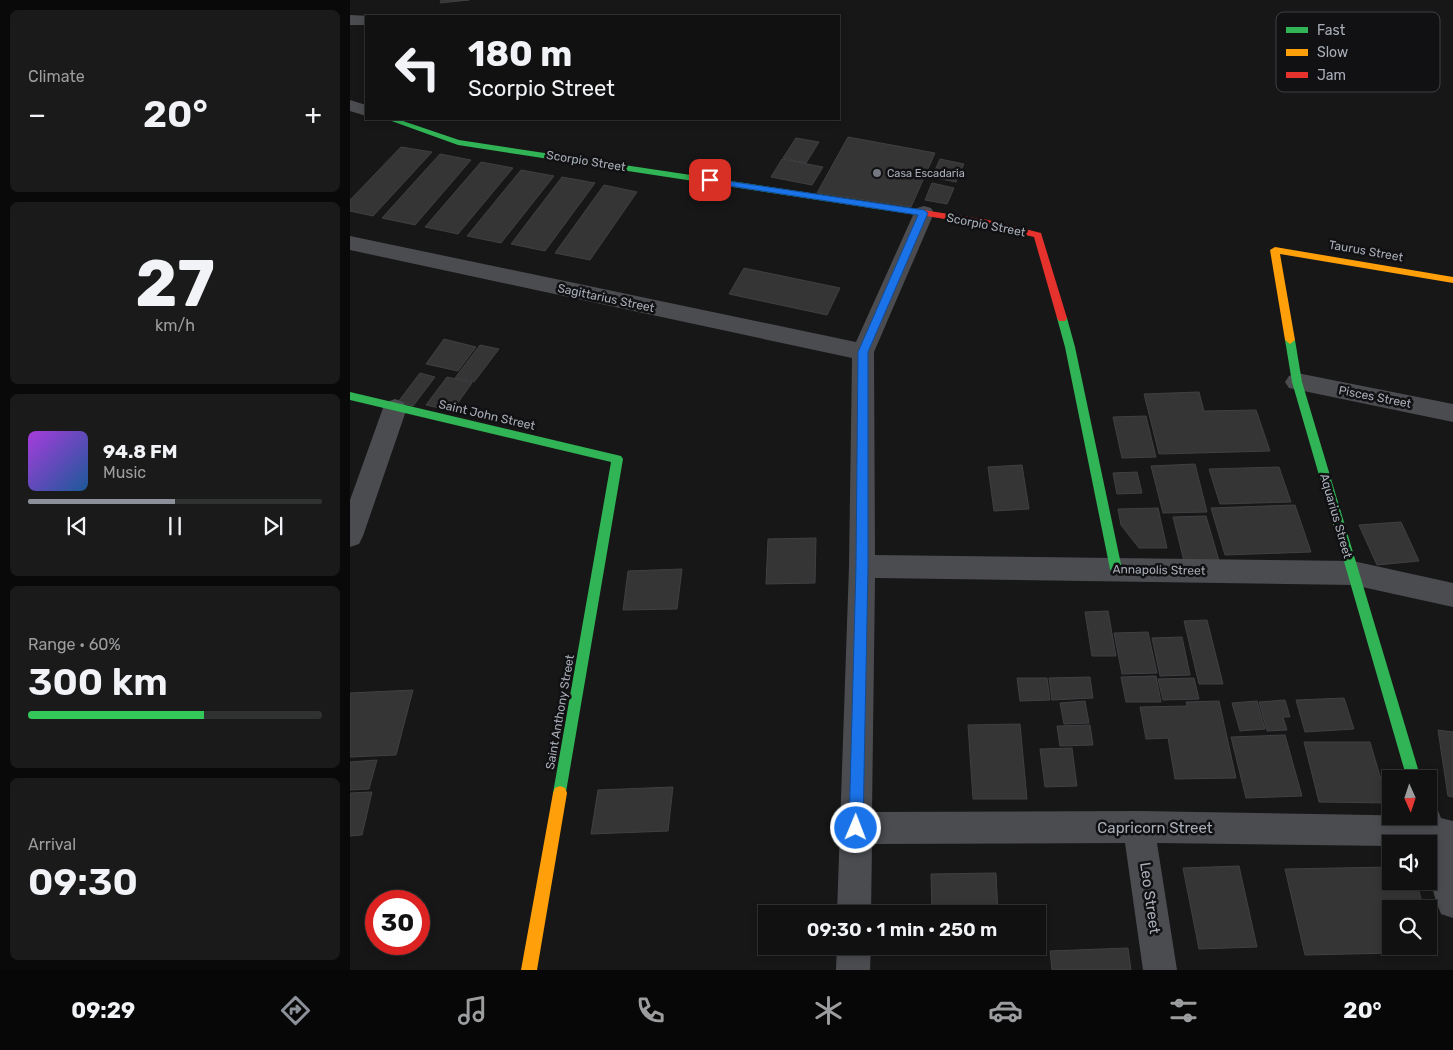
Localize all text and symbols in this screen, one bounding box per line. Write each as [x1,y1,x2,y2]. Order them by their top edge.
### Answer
legend [1276,12,1440,92]
text: Fast [1317,22,1346,39]
text: 180 m [468,33,572,75]
icon: left [385,35,450,100]
text: Slow [1317,44,1348,61]
text: Climate [28,67,85,86]
text: Jam [1317,67,1346,84]
text: Scorpio Street [468,75,615,102]
text: 20° [143,91,208,137]
text: − [28,98,46,131]
text: + [305,98,322,131]
street label: Scorpio Street [545,148,627,174]
pin [689,159,731,201]
icon: arrive [696,166,724,194]
marker: Casa Escadaria [871,167,883,179]
place label: Casa Escadaria [887,167,965,180]
street label: Scorpio Street [945,210,1027,240]
street label: Taurus Street [1328,238,1405,264]
text: 27 [135,245,215,322]
street label: Sagittarius Street [556,281,656,315]
text: km/h [155,316,195,335]
street label: Pisces Street [1337,383,1413,411]
street label: Saint John Street [437,397,537,433]
text: 94.8 FM [103,440,178,463]
text: Music [103,463,146,482]
street label: Aquarius Street [1317,472,1355,560]
icon: previous [63,512,91,540]
icon: pause [161,512,189,540]
icon: next [259,512,287,540]
street label: Annapolis Street [1112,562,1206,578]
text: Range · 60% [28,635,121,654]
street label: Saint Anthony Street [543,653,577,771]
text: 300 km [28,659,168,705]
north arrow [1382,770,1438,825]
map controls [1382,770,1437,955]
position arrow [829,801,881,853]
street label: Capricorn Street [1097,819,1213,837]
text: Arrival [28,835,76,854]
button: sound [1382,835,1437,890]
text: 09:30 [28,859,138,905]
street label: Leo Street [1136,861,1164,935]
speed limit sign: 30 [365,890,430,955]
button: search [1382,900,1437,955]
text: 09:30 · 1 min · 250 m [807,918,997,941]
icon: directions [278,993,313,1028]
icon: music [455,993,490,1028]
icon: phone [633,993,668,1028]
icon: climate [811,993,846,1028]
icon: car [988,993,1023,1028]
icon: filters [1166,993,1201,1028]
text: 09:29 [71,997,135,1024]
text: 20° [1343,997,1382,1024]

